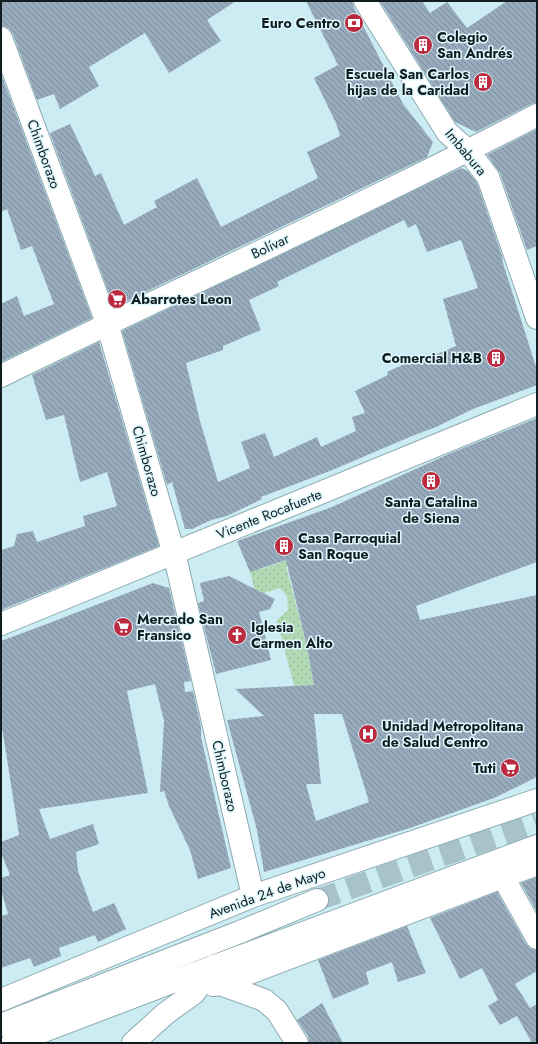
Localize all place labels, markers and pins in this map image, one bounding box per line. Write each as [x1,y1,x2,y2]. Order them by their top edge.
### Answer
bank icon: Euro Centro [343,12,365,34]
place label: Euro Centro [261,13,340,33]
place label: Colegio San Andrés [437,27,513,63]
building icon: Colegio San Andrés [412,34,434,56]
place label: Escuela San Carlos hijas de la Caridad [346,64,470,100]
building icon: Escuela San Carlos hijas de la Caridad [472,71,494,93]
supermarket icon: Abarrotes Leon [106,288,128,310]
place label: Abarrotes Leon [130,289,232,309]
building icon: Comercial H&B [485,347,507,369]
place label: Comercial H&B [382,348,482,368]
building icon: Santa Catalina de Siena [420,470,442,492]
place label: Santa Catalina de Siena [384,492,478,528]
place label: Casa Parroquial San Roque [298,528,401,564]
building icon: Casa Parroquial San Roque [273,535,295,557]
place label: Mercado San Fransico [137,609,223,645]
supermarket icon: Mercado San Fransico [112,616,134,638]
place label: Iglesia Carmen Alto [251,617,333,653]
church icon: Iglesia Carmen Alto [226,624,248,646]
place label: Unidad Metropolitana de Salud Centro [382,716,524,752]
hospital icon: Unidad Metropolitana de Salud Centro [357,723,379,745]
supermarket icon: Tuti [499,757,521,779]
place label: Tuti [473,758,496,778]

